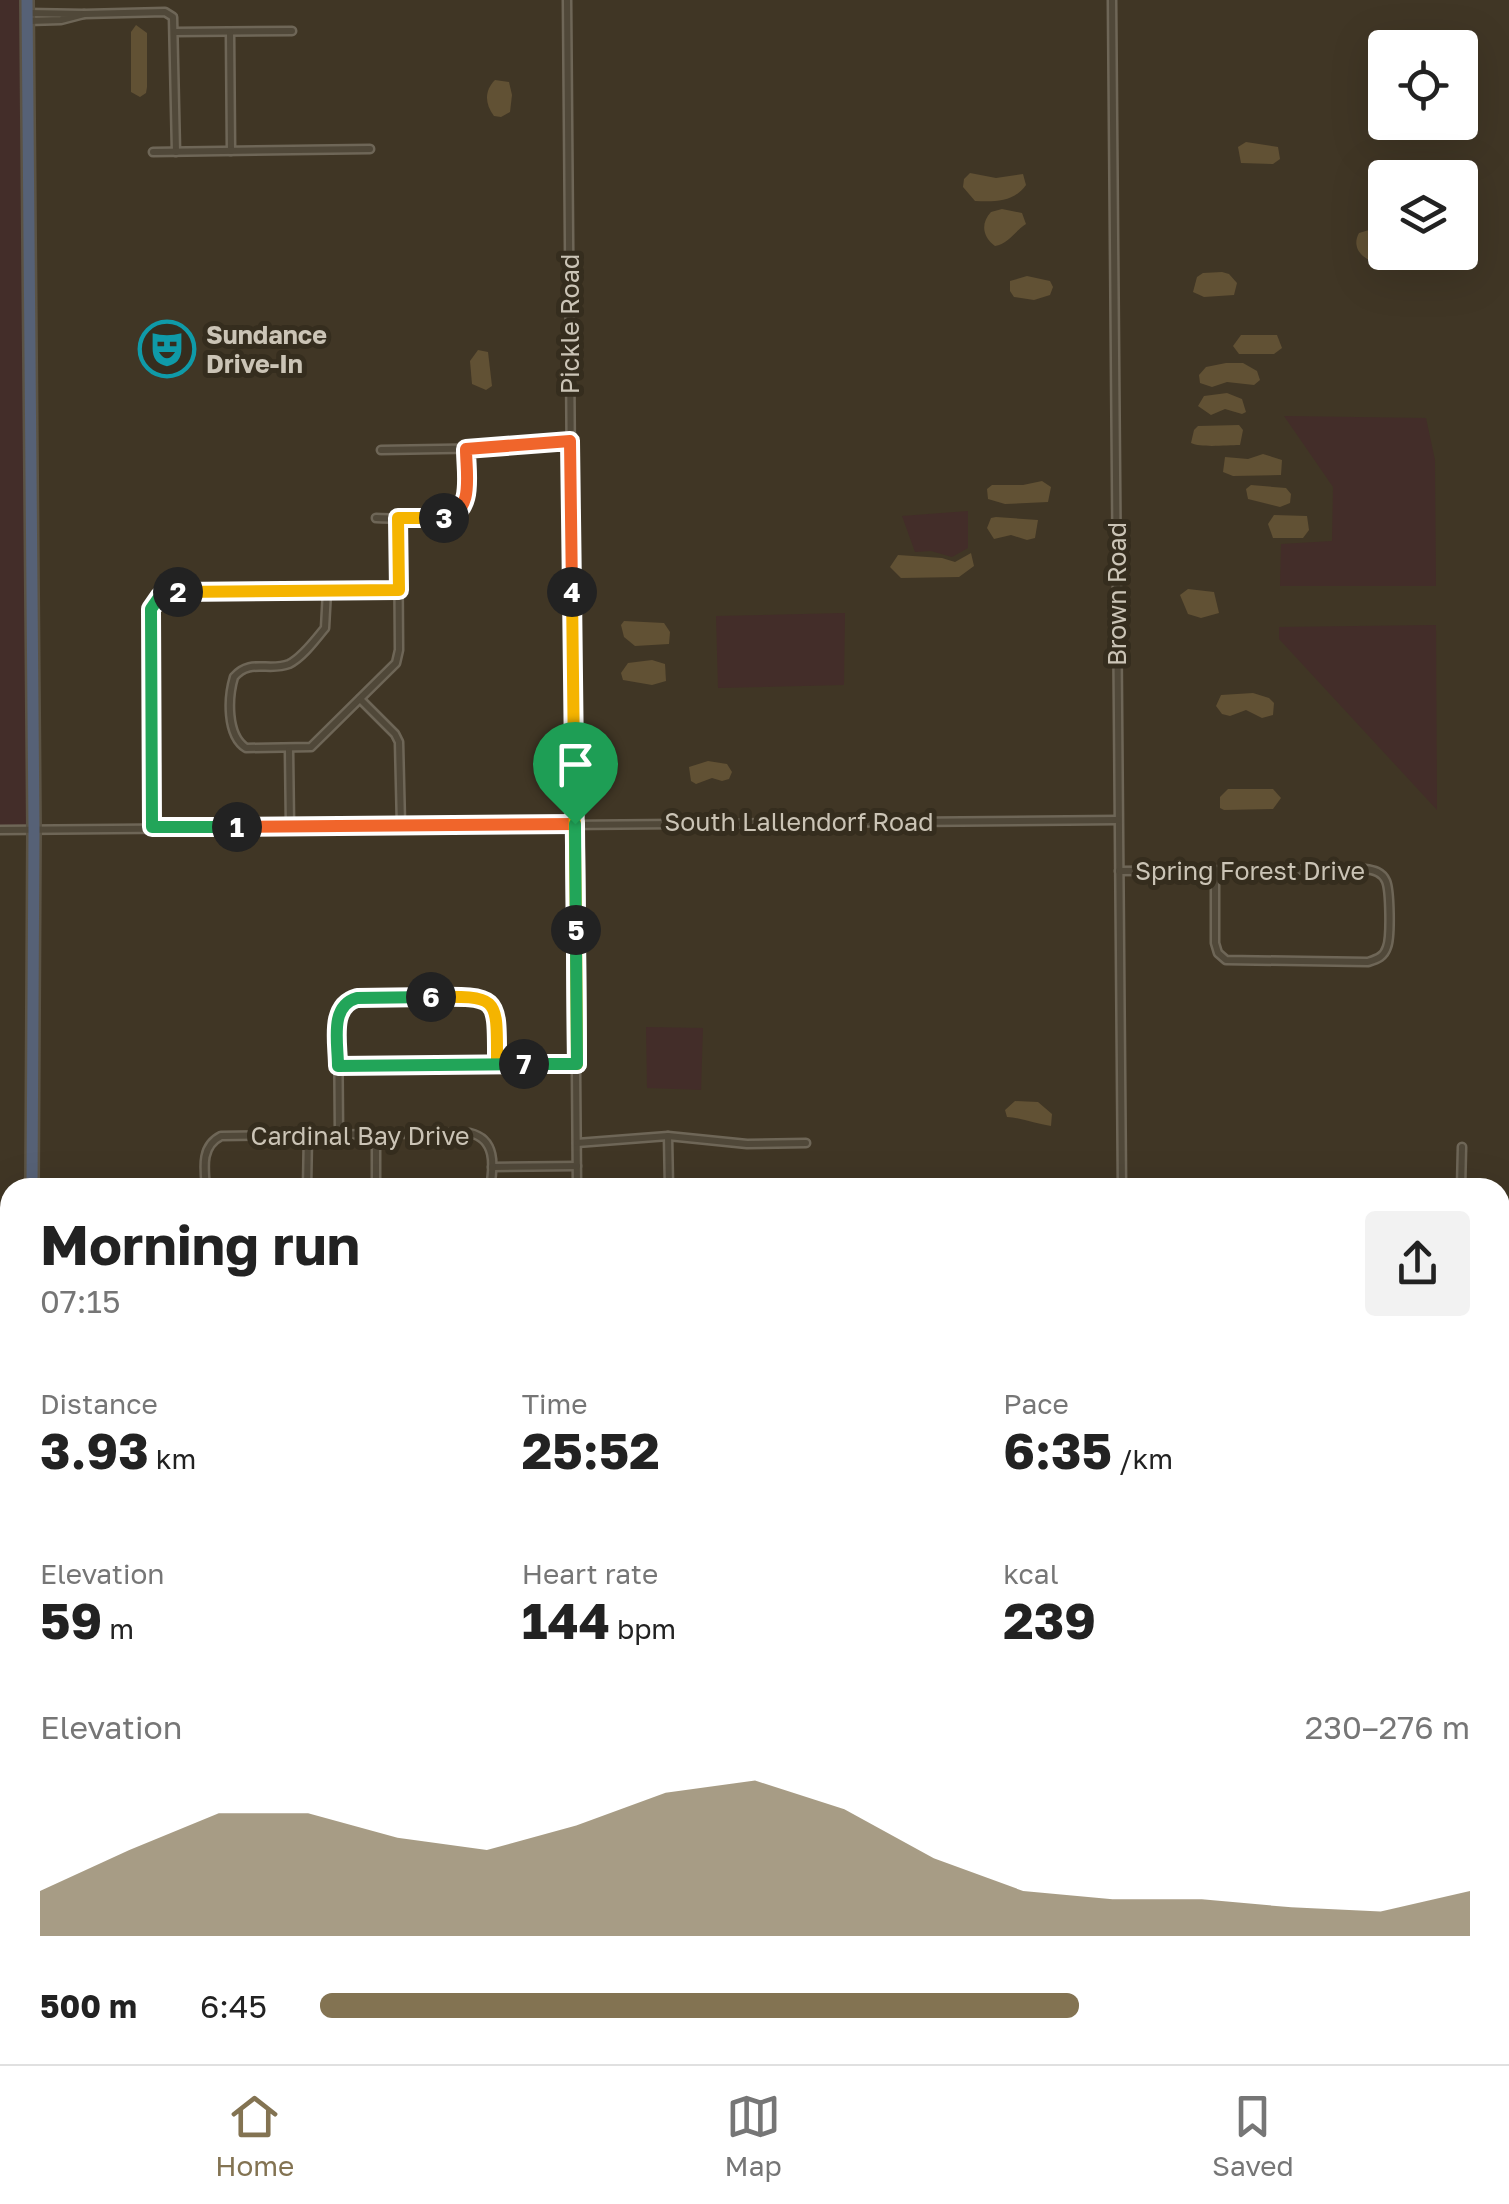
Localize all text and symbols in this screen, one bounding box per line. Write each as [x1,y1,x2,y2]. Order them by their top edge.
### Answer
map controls [1368,30,1478,270]
button: locate [1368,30,1478,140]
button: layers [1368,160,1478,270]
street label: Pickle Road [554,254,585,394]
theatre icon: Sundance Drive-In [137,319,197,379]
place label: Sundance Drive-In [206,319,327,379]
pin: 3 [419,493,469,543]
text: 3 [435,501,453,534]
street label: Brown Road [1101,522,1132,666]
pin: 2 [153,567,203,617]
pin: 4 [547,567,597,617]
text: 2 [169,575,187,608]
text: 4 [563,575,581,608]
pin [533,722,618,825]
icon: arrive [548,737,603,792]
pin: 1 [212,802,262,852]
street label: South Lallendorf Road [664,806,934,837]
text: 1 [230,810,244,843]
street label: Spring Forest Drive [1135,855,1365,886]
pin: 5 [551,905,601,955]
text: 5 [567,913,585,946]
pin: 6 [406,972,456,1022]
text: 6 [422,980,440,1013]
pin: 7 [499,1039,549,1089]
text: 7 [516,1047,532,1080]
street label: Cardinal Bay Drive [250,1120,470,1151]
text: Morning run [40,1211,360,1277]
button: share [1365,1211,1470,1316]
text: 07:15 [40,1282,120,1320]
text: Distance [40,1387,158,1420]
text: Time [522,1387,588,1420]
text: Pace [1003,1387,1069,1420]
text: 3.93 [40,1420,149,1480]
text: 25:52 [522,1420,660,1480]
text: 6:35 [1003,1420,1112,1480]
text: km [149,1442,196,1475]
text: /km [1112,1442,1173,1475]
text: Elevation [40,1557,165,1590]
text: Heart rate [522,1557,658,1590]
text: kcal [1003,1557,1059,1590]
text: 59 [40,1590,102,1650]
text: 144 [522,1590,610,1650]
text: 239 [1003,1590,1096,1650]
text: m [102,1612,134,1645]
text: bpm [610,1612,676,1645]
text: Elevation [40,1708,182,1746]
text: 230–276 m [1305,1708,1470,1746]
text: 500 m [40,1987,137,2025]
text: 6:45 [200,1987,267,2025]
tab: Home [215,2089,294,2182]
tab: Map [725,2089,782,2182]
tab: Saved [1212,2089,1294,2182]

